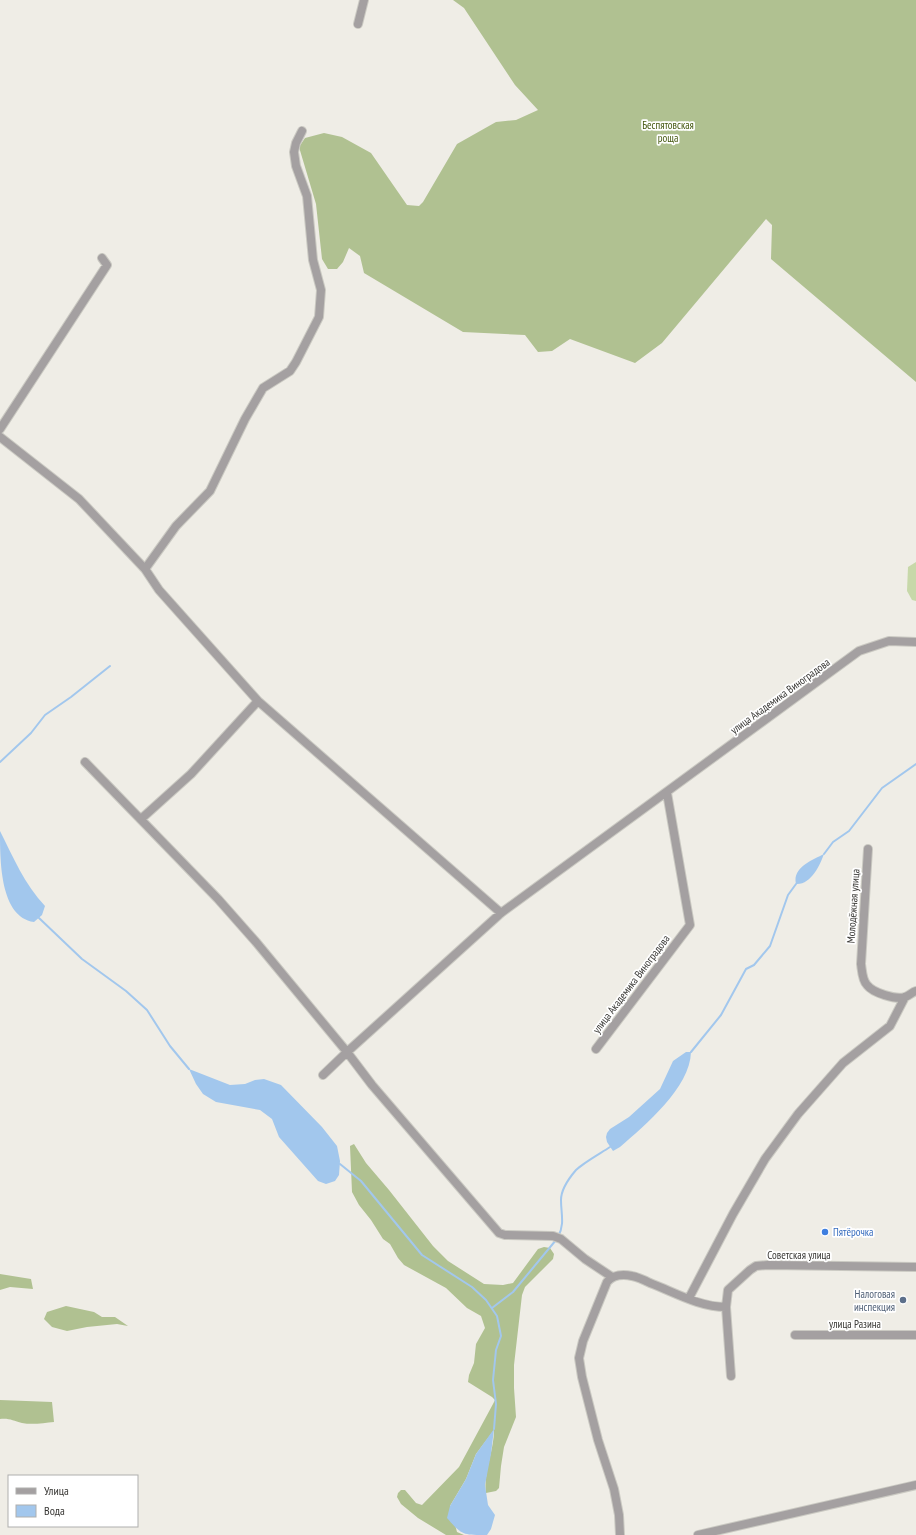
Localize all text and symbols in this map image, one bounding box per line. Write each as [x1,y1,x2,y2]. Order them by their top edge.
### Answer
park label: Беспятовская роща [642,118,694,145]
street label: улица Академика Виноградова [727,655,833,737]
street label: Молодёжная улица [843,868,863,944]
street label: улица Академика Виноградова [589,932,673,1036]
place label: Пятёрочка [833,1225,874,1239]
marker: Пятёрочка [820,1227,830,1237]
street label: Советская улица [767,1248,831,1262]
place label: Налоговая инспекция [854,1287,895,1314]
marker: Налоговая инспекция [898,1295,908,1305]
street label: улица Разина [829,1317,881,1331]
legend [8,1475,138,1527]
text: Улица [44,1483,69,1498]
text: Вода [44,1503,65,1518]

